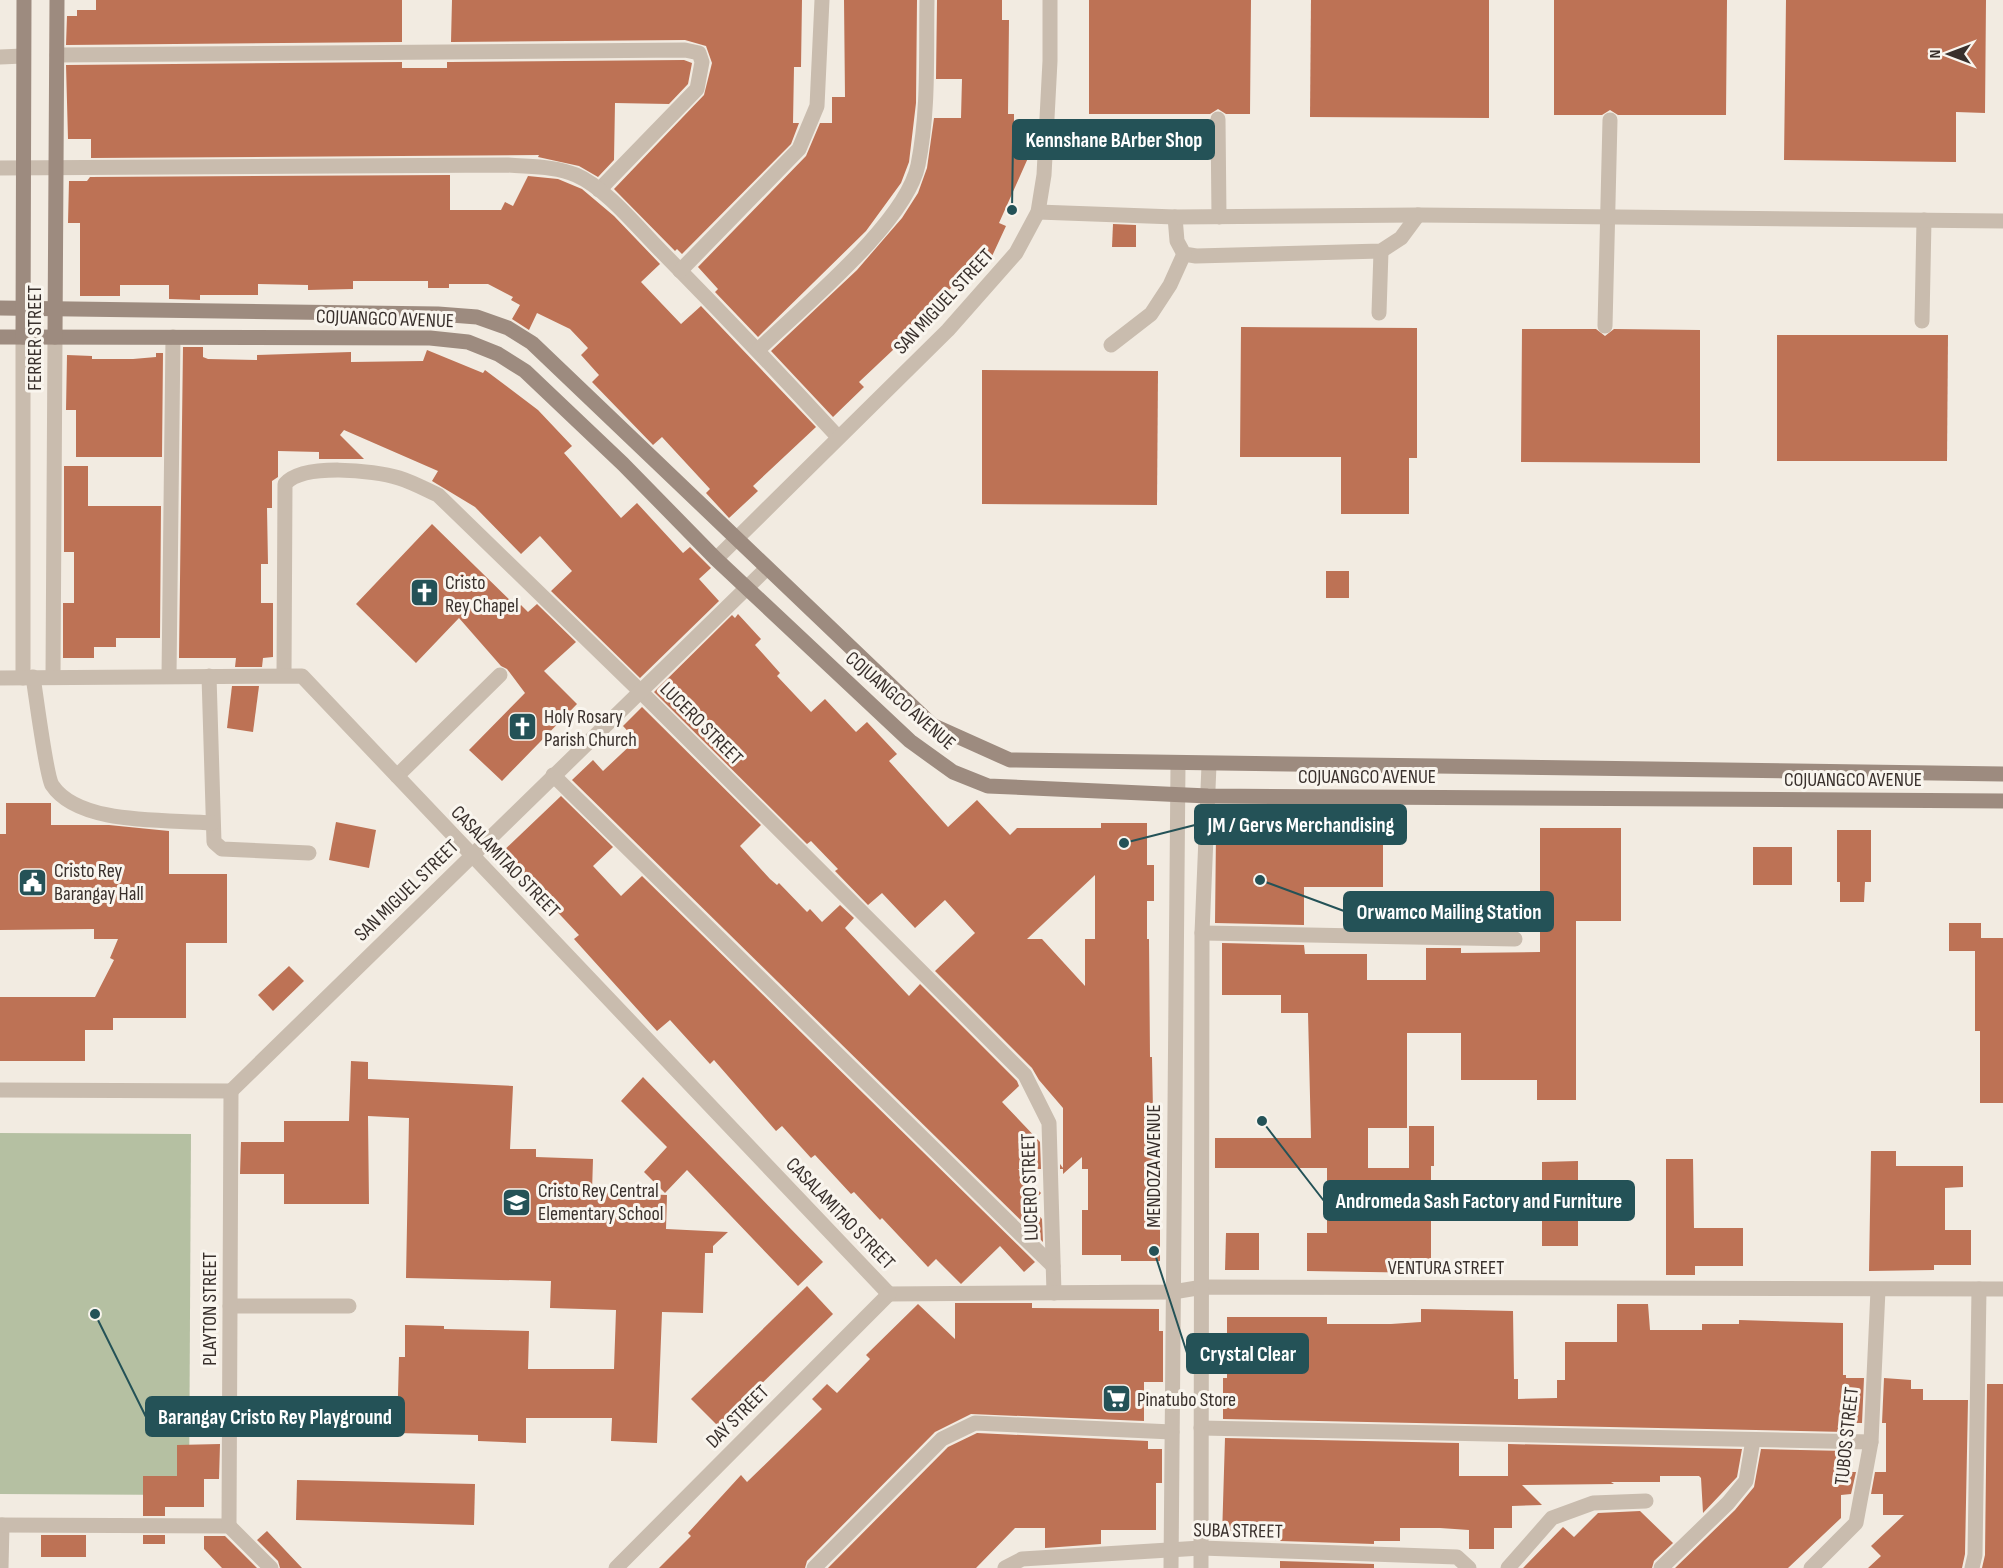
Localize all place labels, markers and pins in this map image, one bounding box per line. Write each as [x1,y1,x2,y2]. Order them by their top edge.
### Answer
callout: Kennshane BArber Shop [1013,120,1214,159]
place label: Cristo Rey Chapel [445,571,519,618]
church icon: Cristo Rey Chapel [408,577,440,609]
place label: Holy Rosary Parish Church [544,705,637,752]
church icon: Holy Rosary Parish Church [507,711,539,743]
callout: JM / Gervs Merchandising [1195,805,1406,844]
place label: Cristo Rey Barangay Hall [54,859,144,906]
public building icon: Cristo Rey Barangay Hall [17,866,49,898]
callout: Orwamco Mailing Station [1344,892,1553,931]
place label: Cristo Rey Central Elementary School [538,1179,664,1226]
callout: Andromeda Sash Factory and Furniture [1324,1181,1634,1220]
school or university icon: Cristo Rey Central Elementary School [501,1186,533,1218]
callout: Crystal Clear [1187,1334,1308,1373]
supermarket icon: Pinatubo Store [1100,1383,1132,1415]
place label: Pinatubo Store [1137,1388,1236,1412]
callout: Barangay Cristo Rey Playground [146,1397,404,1436]

